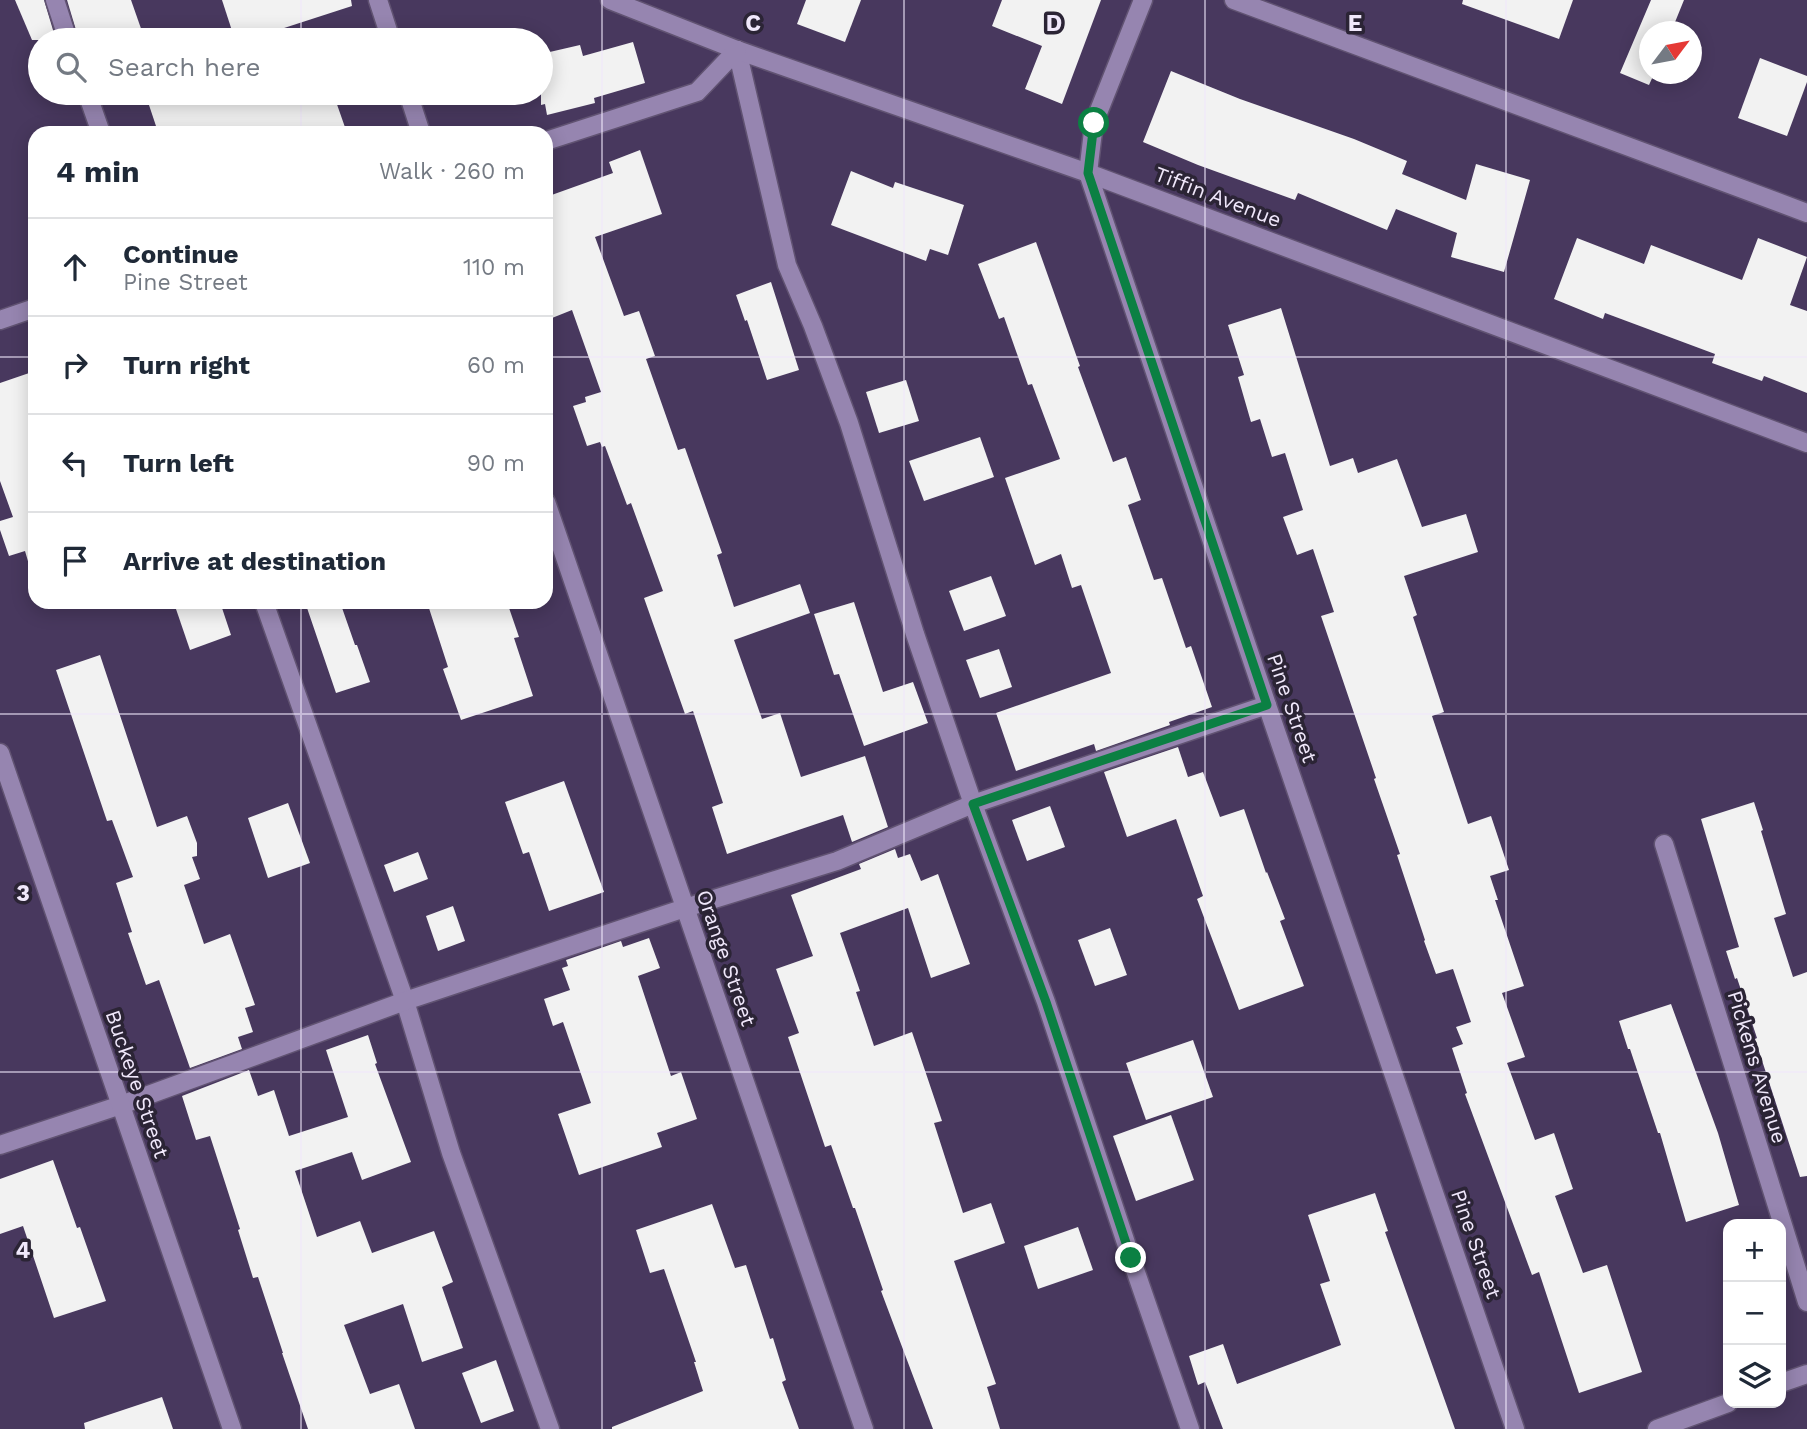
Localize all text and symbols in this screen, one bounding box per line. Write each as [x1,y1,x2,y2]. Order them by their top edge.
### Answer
text: C [745,10,761,37]
text: D [1046,10,1062,37]
text: E [1348,10,1362,37]
north arrow [1639,21,1702,84]
search box [28,28,553,105]
icon: search [52,48,90,86]
text: Search here [108,52,260,82]
route start [1078,107,1109,138]
text: 4 min [56,154,140,189]
text: Walk · 260 m [379,158,525,185]
street label: Tiffin Avenue [1151,161,1285,232]
text: Continue [123,239,239,269]
icon: ahead [56,248,94,286]
text: 110 m [463,254,525,281]
text: Pine Street [123,269,248,296]
icon: right [56,346,94,384]
text: Turn right [123,350,250,380]
text: 60 m [467,352,525,379]
icon: left [56,444,94,482]
text: Turn left [123,448,234,478]
text: 90 m [467,450,525,477]
icon: arrive [56,542,94,580]
text: Arrive at destination [123,546,386,576]
street label: Pine Street [1262,650,1323,766]
text: 3 [16,880,30,907]
street label: Orange Street [691,886,762,1029]
street label: Pickens Avenue [1722,987,1793,1146]
street label: Buckeye Street [100,1007,175,1161]
street label: Pine Street [1446,1186,1507,1302]
map controls [1723,1219,1786,1408]
button: + [1723,1219,1786,1282]
text: 4 [16,1237,31,1264]
route end [1115,1242,1146,1273]
button: − [1723,1282,1786,1345]
button: layers [1723,1345,1786,1408]

